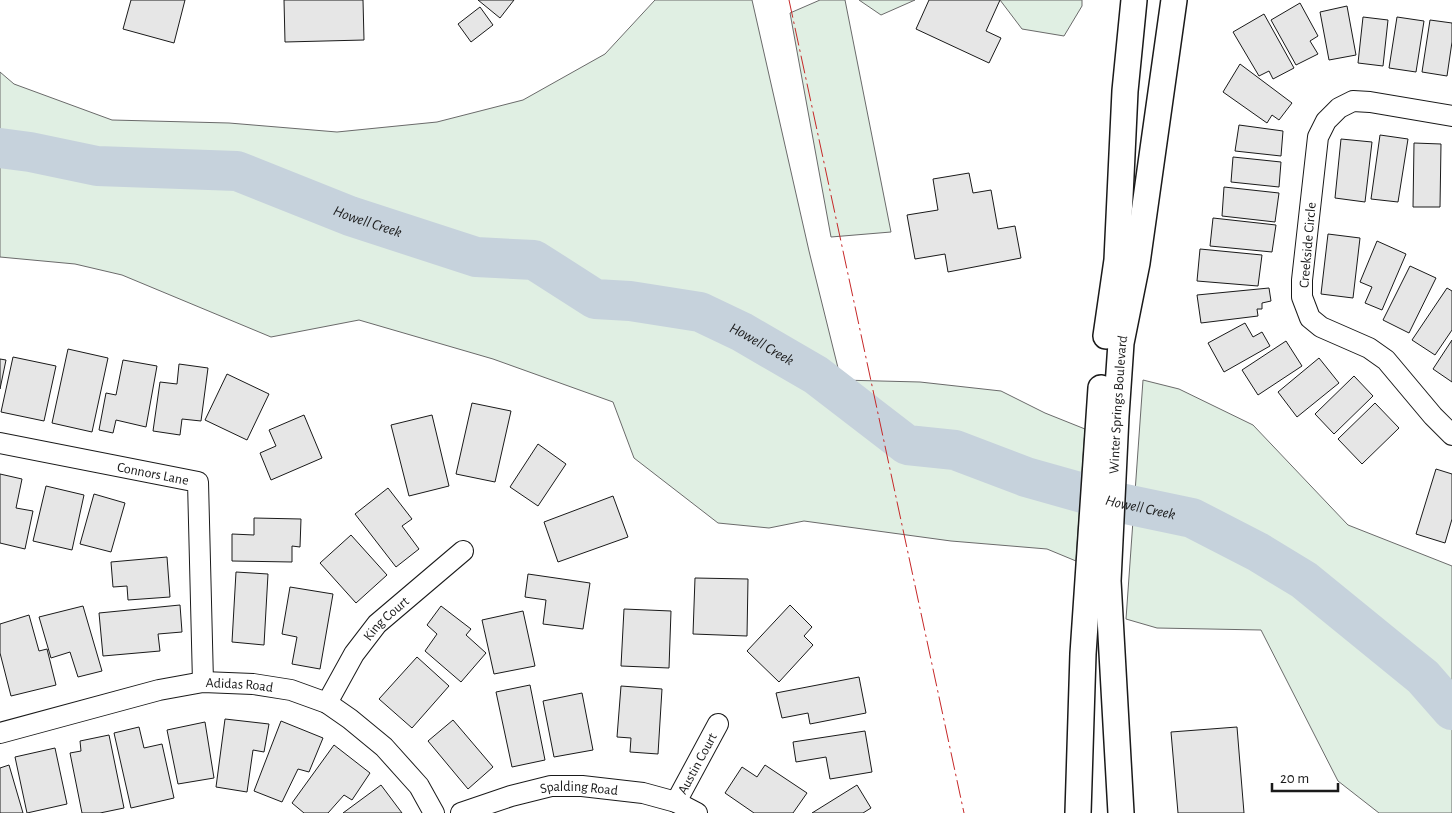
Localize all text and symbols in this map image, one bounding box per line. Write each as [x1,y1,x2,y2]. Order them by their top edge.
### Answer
street label: Creekside Circle [1297,202,1319,288]
water label: Howell Creek [331,203,404,240]
water label: Howell Creek [727,320,796,368]
street label: Winter Springs Boulevard [1107,334,1130,474]
street label: Connors Lane [116,460,190,488]
water label: Howell Creek [1104,493,1177,522]
street label: King Court [361,594,412,643]
street label: Adidas Road [205,676,274,695]
street label: Austin Court [676,730,720,797]
scale bar [1272,760,1338,792]
text: 20 m [1280,771,1309,786]
street label: Spalding Road [539,780,619,798]

